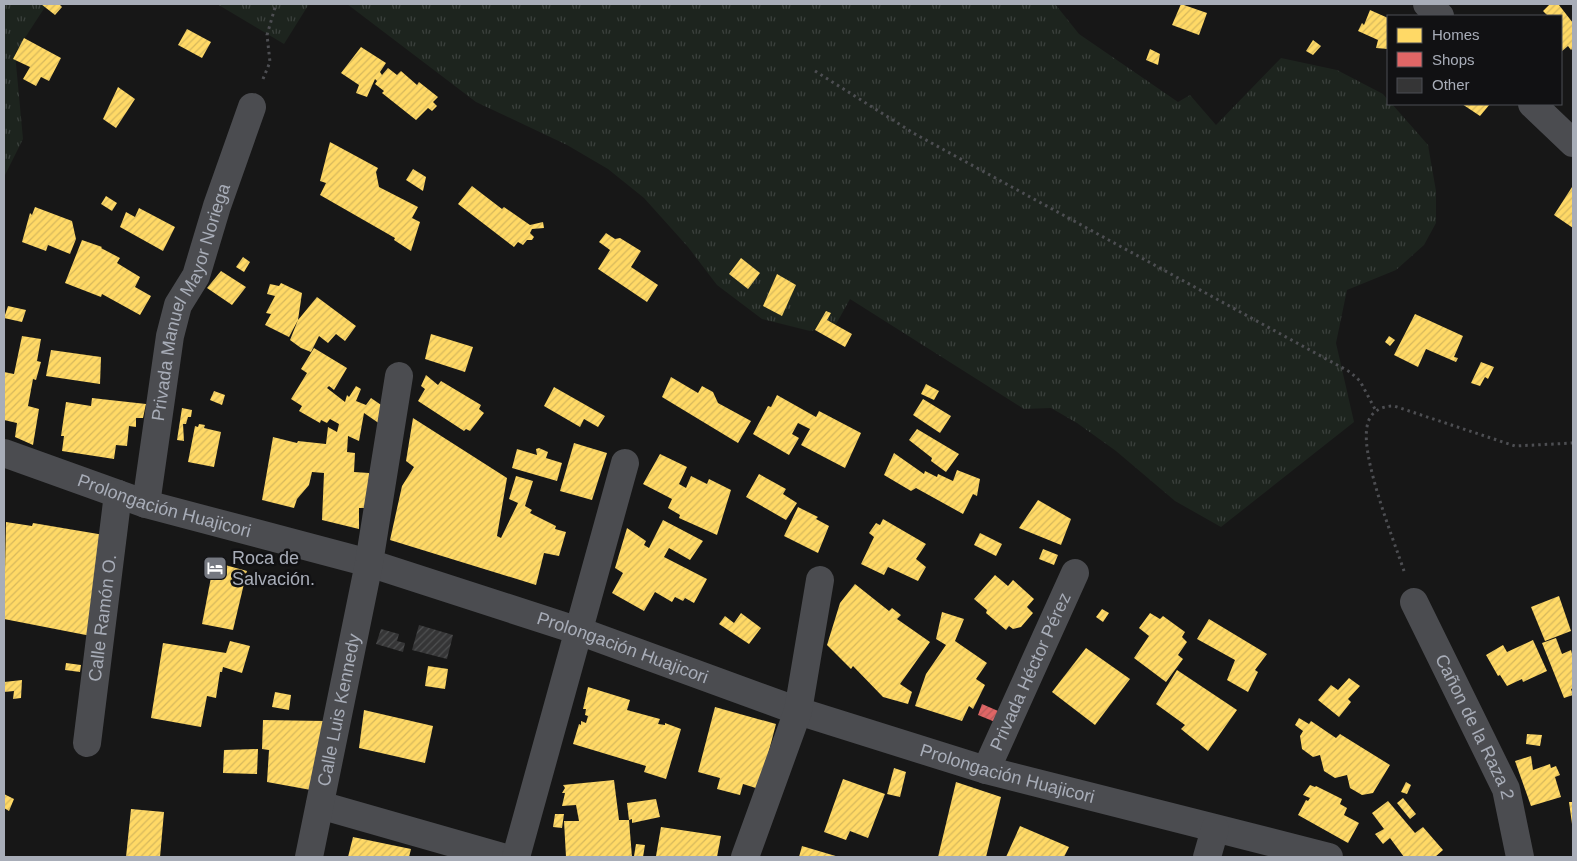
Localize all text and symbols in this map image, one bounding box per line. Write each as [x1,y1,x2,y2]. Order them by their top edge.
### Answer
legend [1387,15,1562,105]
text: Homes [1432,26,1480,43]
text: Shops [1432,51,1475,68]
text: Other [1432,76,1470,93]
street label: Privada Manuel Mayor Noriega [148,180,234,422]
street label: Prolongación Huajicori [75,470,253,541]
place label: Roca de Salvación. [232,548,315,589]
street label: Calle Ramón O. [85,553,120,683]
hotel icon: Roca de Salvación. [202,555,228,581]
street label: Privada Héctor Pérez [986,589,1075,754]
street label: Prolongación Huajicori [535,608,711,687]
street label: Calle Luis Kennedy [314,632,364,788]
street label: Cañon de la Raza 2 [1431,651,1518,801]
street label: Prolongación Huajicori [918,740,1097,807]

